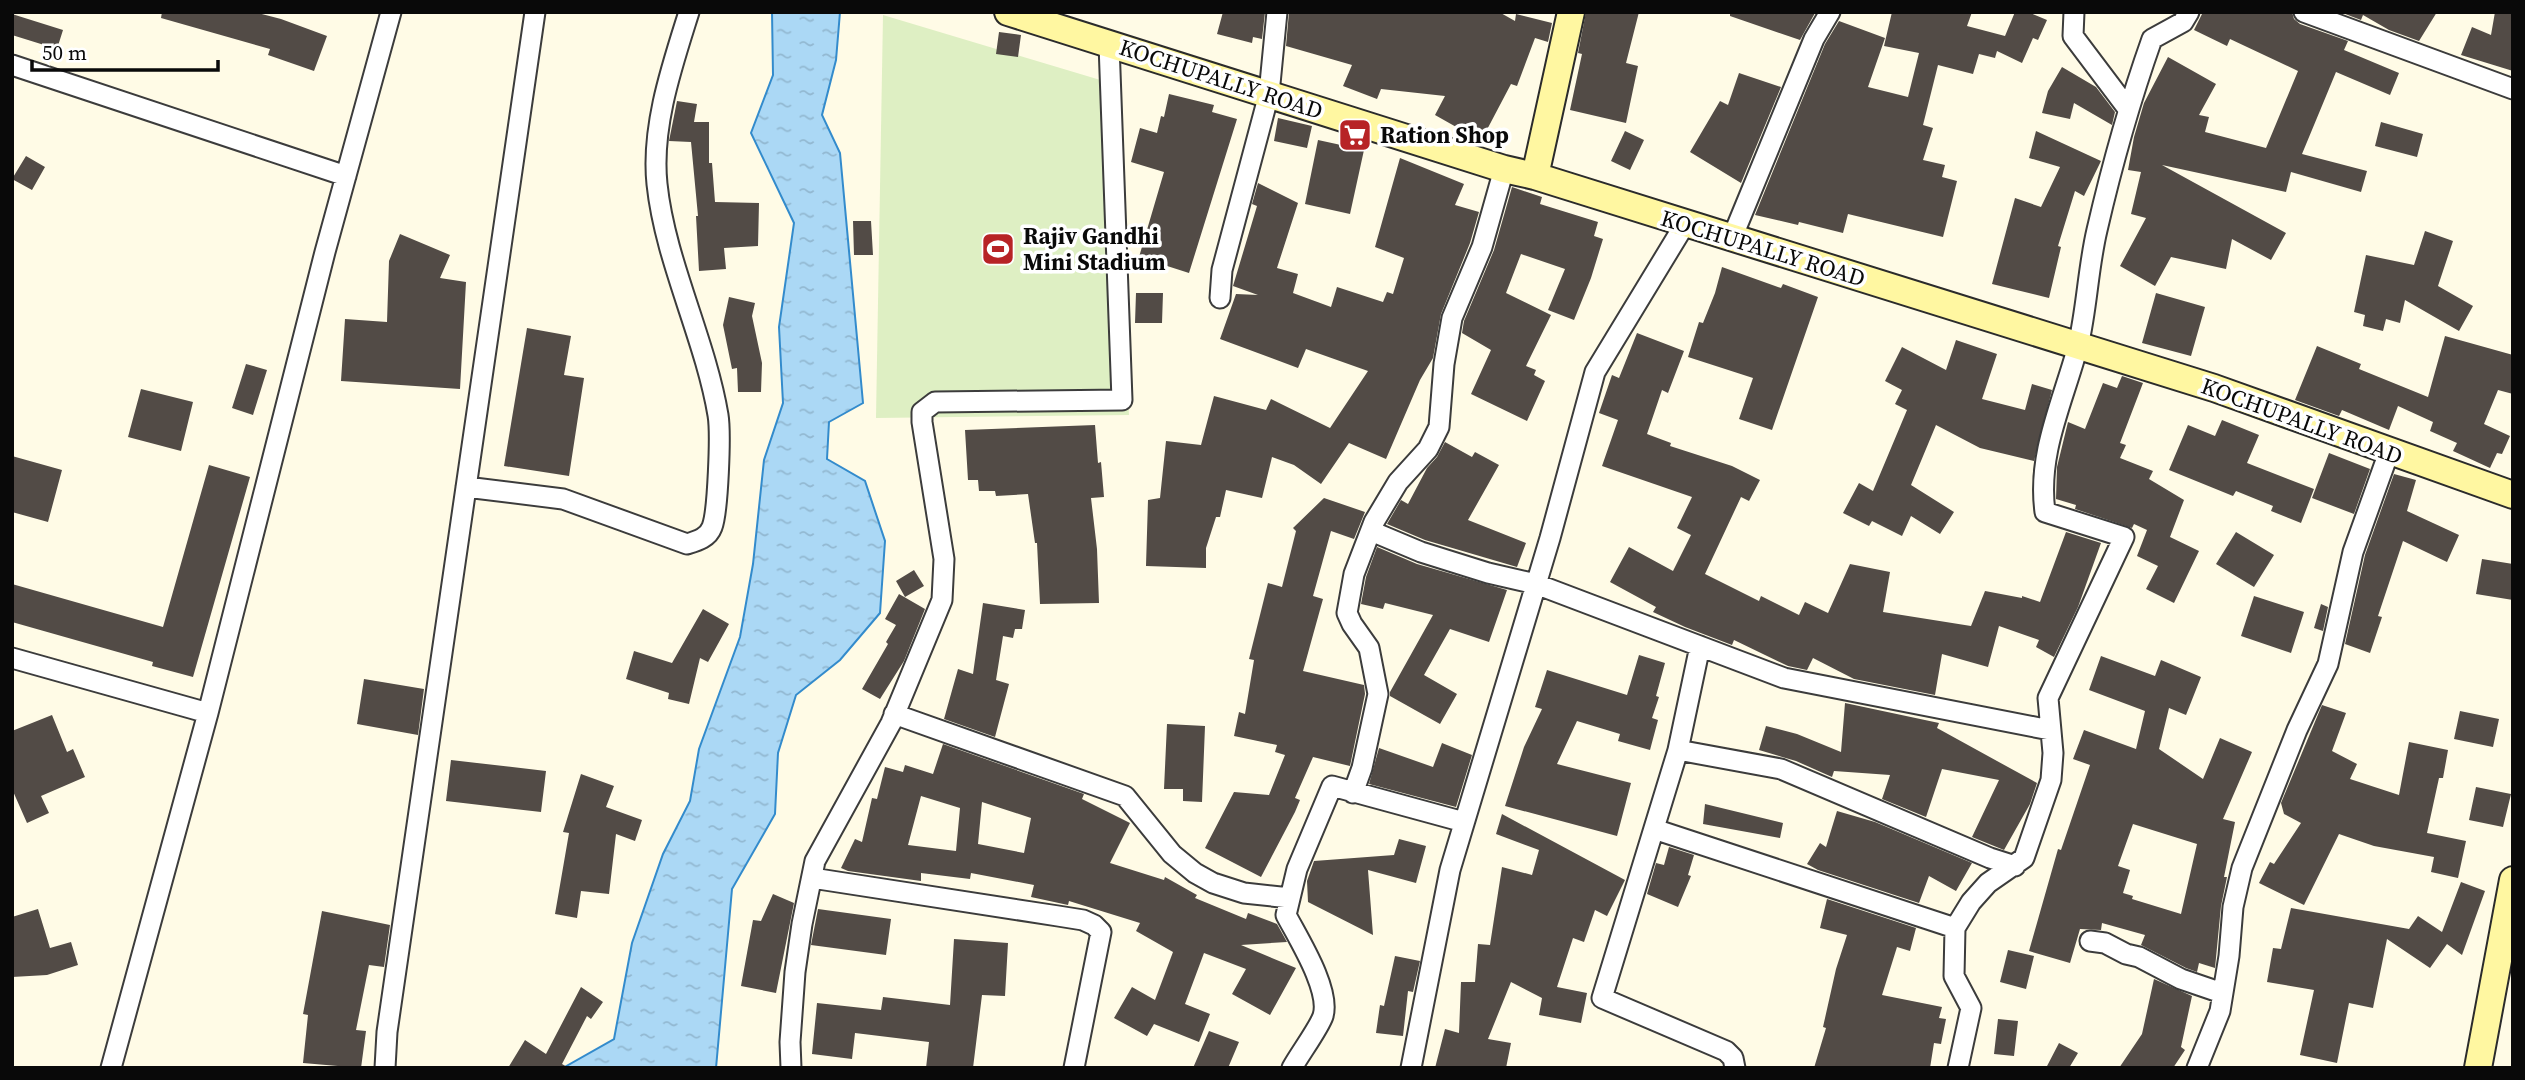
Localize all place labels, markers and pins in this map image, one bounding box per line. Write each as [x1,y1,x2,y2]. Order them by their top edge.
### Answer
supermarket icon: Ration Shop [1336,116,1374,154]
place label: Ration Shop [1380,119,1509,151]
place label: Rajiv Gandhi Mini Stadium [1023,220,1166,278]
sports icon: Rajiv Gandhi Mini Stadium [979,230,1017,268]

